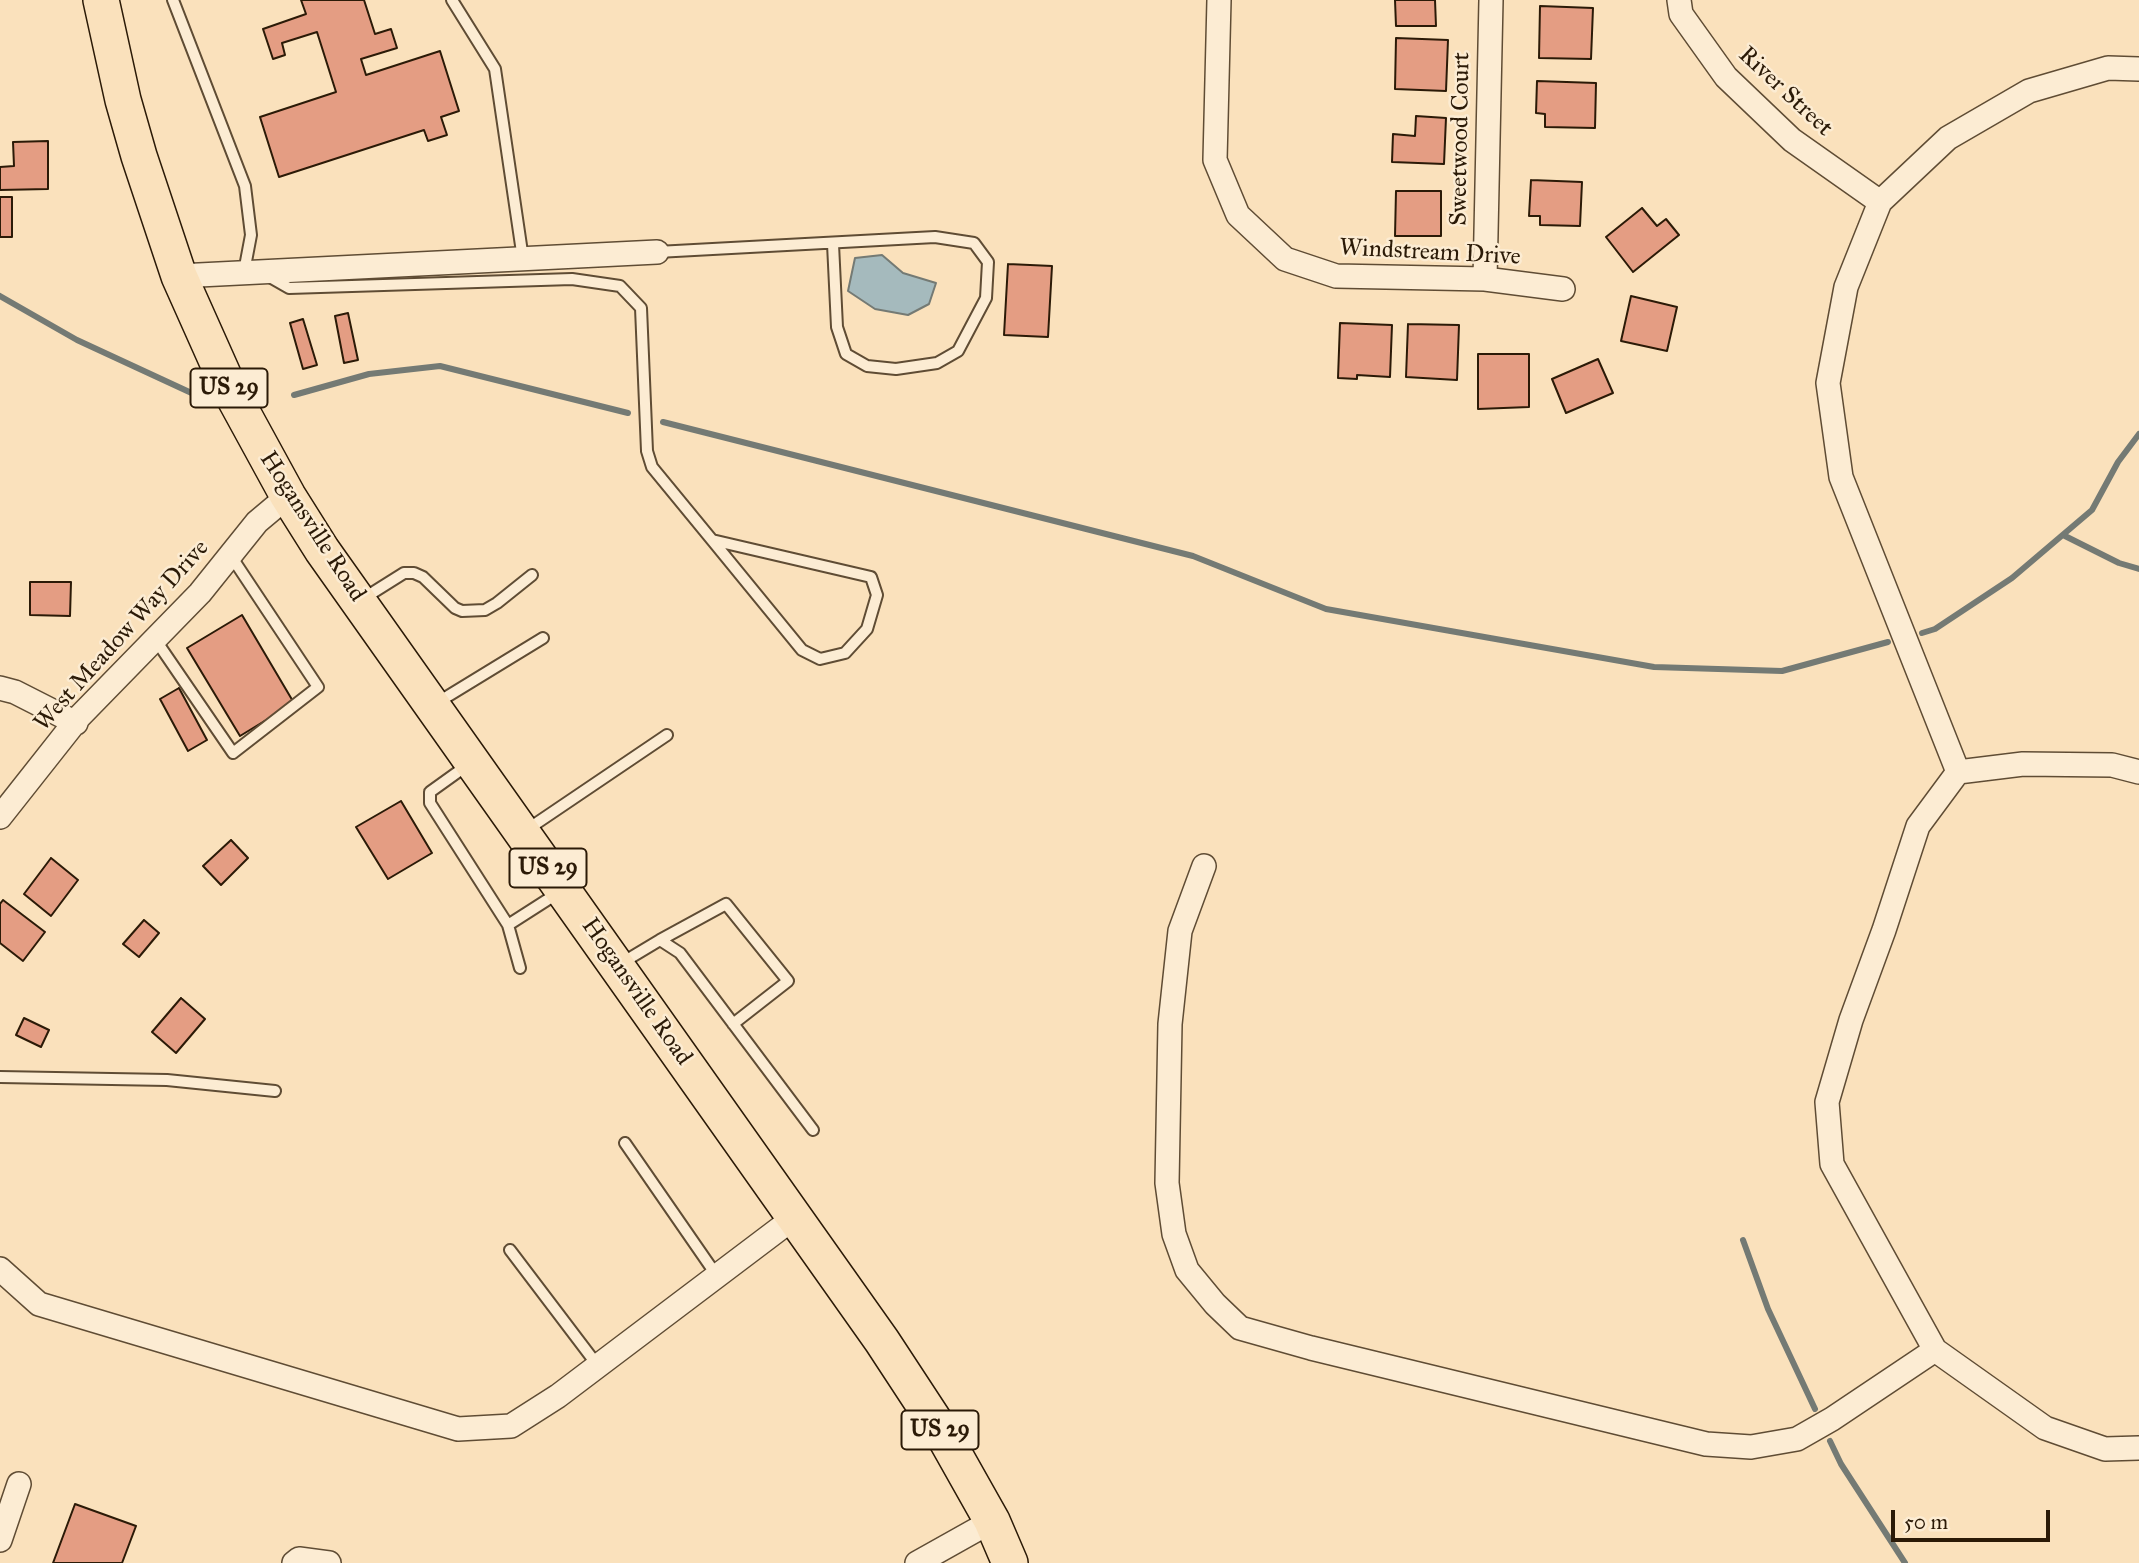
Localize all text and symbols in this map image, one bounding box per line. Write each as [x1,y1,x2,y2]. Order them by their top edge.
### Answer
street label: River Street [1732,41,1838,143]
street label: Sweetwood Court [1445,52,1477,226]
street label: Windstream Drive [1339,234,1521,272]
road number: US 29 [190,368,268,408]
street label: Hogansville Road [253,447,371,607]
street label: West Meadow Way Drive [29,534,215,738]
road number: US 29 [510,848,586,888]
street label: Hogansville Road [575,913,697,1071]
road number: US 29 [902,1410,978,1450]
scale bar [1894,1496,2053,1540]
text: 50 m [1904,1509,1948,1535]

